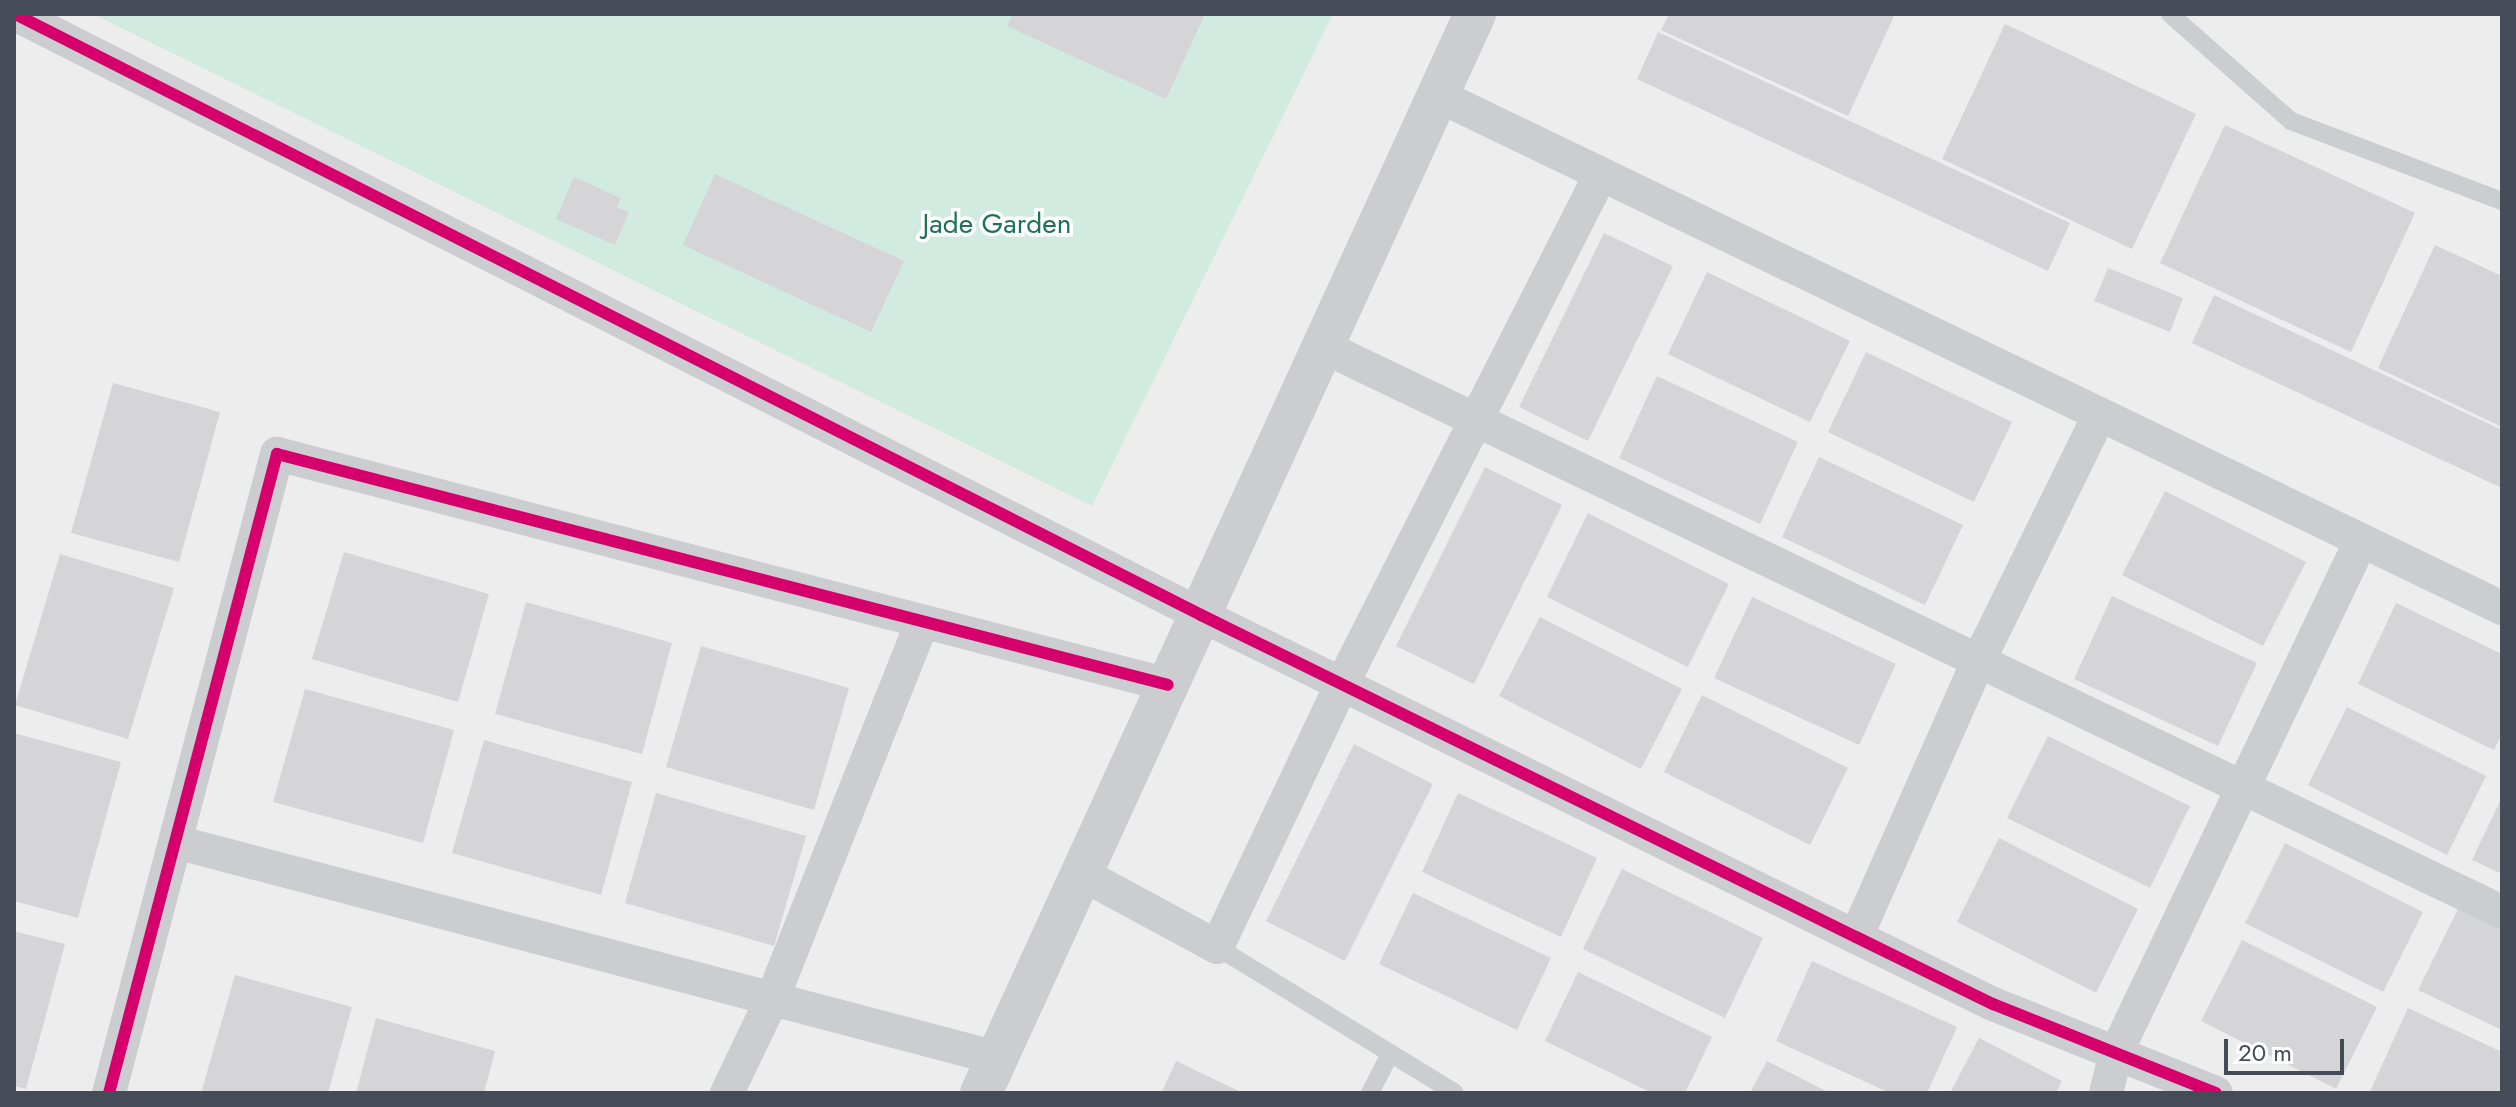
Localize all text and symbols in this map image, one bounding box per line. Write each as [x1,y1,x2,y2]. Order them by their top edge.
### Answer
park label: Jade Garden [923,207,1071,241]
scale bar [2228,1023,2348,1073]
text: 20 m [2238,1035,2292,1070]

